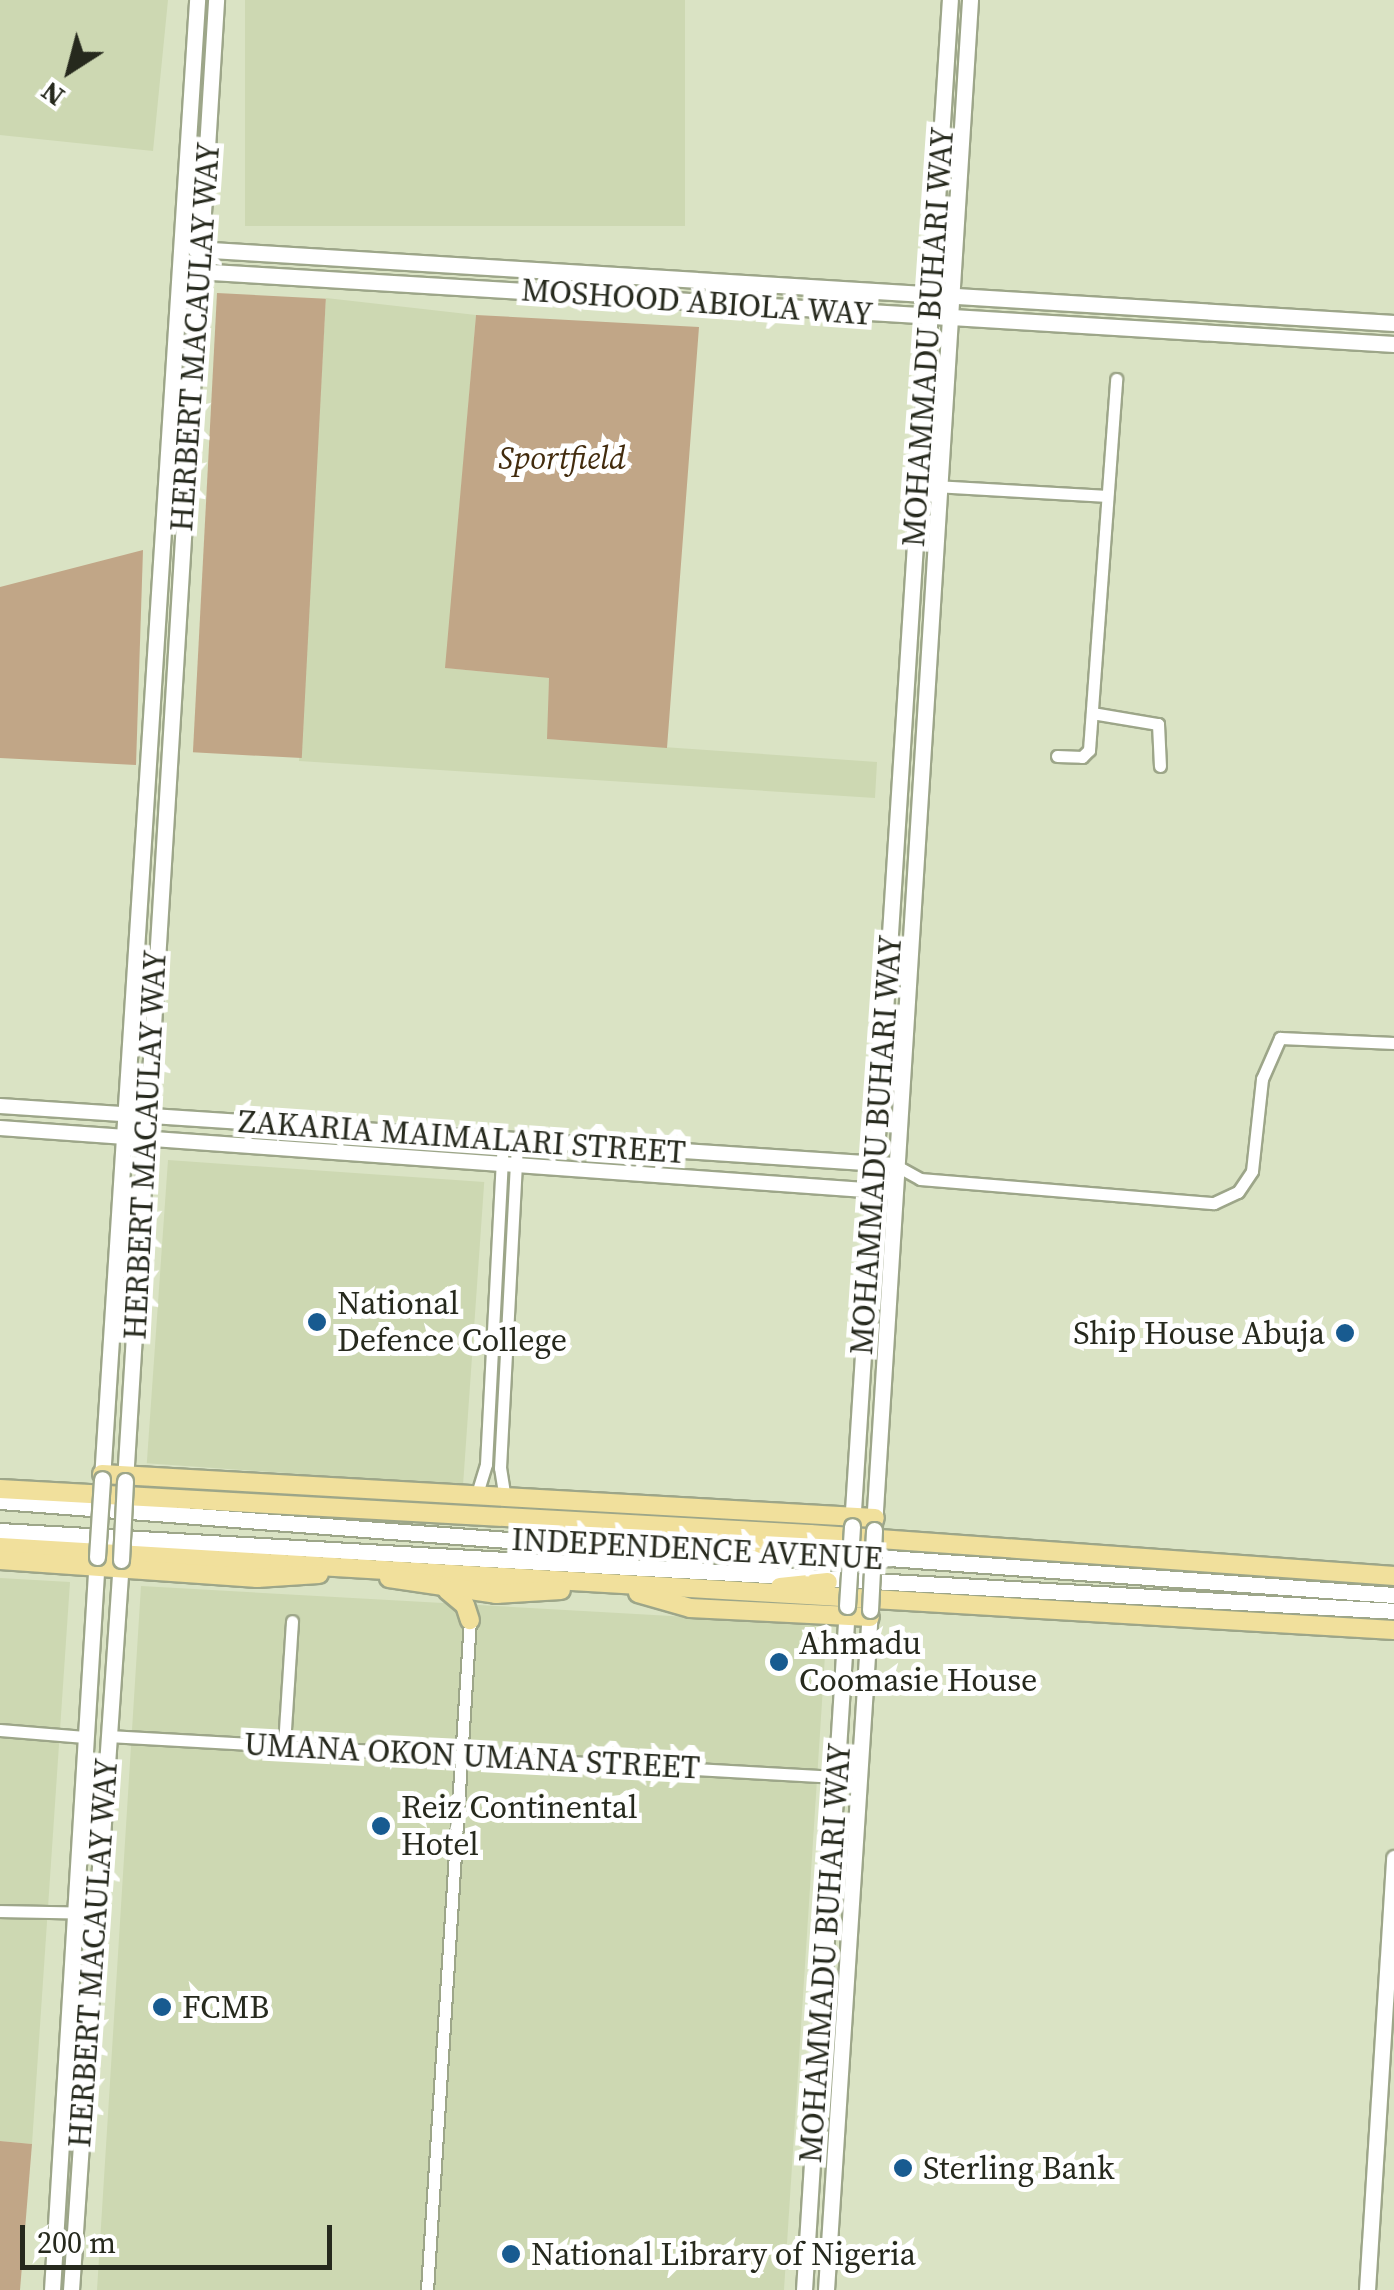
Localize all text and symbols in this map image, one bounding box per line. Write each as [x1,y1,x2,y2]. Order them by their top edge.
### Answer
north arrow [20,20,120,120]
text: N [33,73,72,116]
street label: MOHAMMADU BUHARI WAY [894,125,962,549]
street label: HERBERT MACAULAY WAY [162,140,228,534]
street label: MOSHOOD ABIOLA WAY [520,271,874,333]
park label: Sportfield [498,439,626,477]
street label: MOHAMMADU BUHARI WAY [842,933,910,1357]
street label: HERBERT MACAULAY WAY [116,948,174,1342]
street label: ZAKARIA MAIMALARI STREET [237,1102,687,1172]
place label: National Defence College [337,1285,567,1360]
marker: National Defence College [306,1311,328,1333]
place label: Ship House Abuja [1073,1314,1325,1352]
marker: Ship House Abuja [1334,1322,1356,1344]
street label: INDEPENDENCE AVENUE [511,1520,883,1578]
place label: Ahmadu Coomasie House [799,1625,1037,1700]
marker: Ahmadu Coomasie House [768,1651,790,1673]
street label: UMANA OKON UMANA STREET [243,1725,701,1787]
street label: MOHAMMADU BUHARI WAY [791,1741,859,2165]
street label: HERBERT MACAULAY WAY [60,1756,126,2150]
place label: Reiz Continental Hotel [401,1789,638,1864]
marker: Reiz Continental Hotel [370,1815,392,1837]
place label: FCMB [182,1988,269,2026]
marker: FCMB [151,1996,173,2018]
place label: Sterling Bank [923,2149,1115,2187]
marker: Sterling Bank [892,2157,914,2179]
scale bar [25,2205,338,2267]
text: 200 m [37,2222,116,2263]
place label: National Library of Nigeria [531,2235,916,2273]
marker: National Library of Nigeria [500,2243,522,2265]

